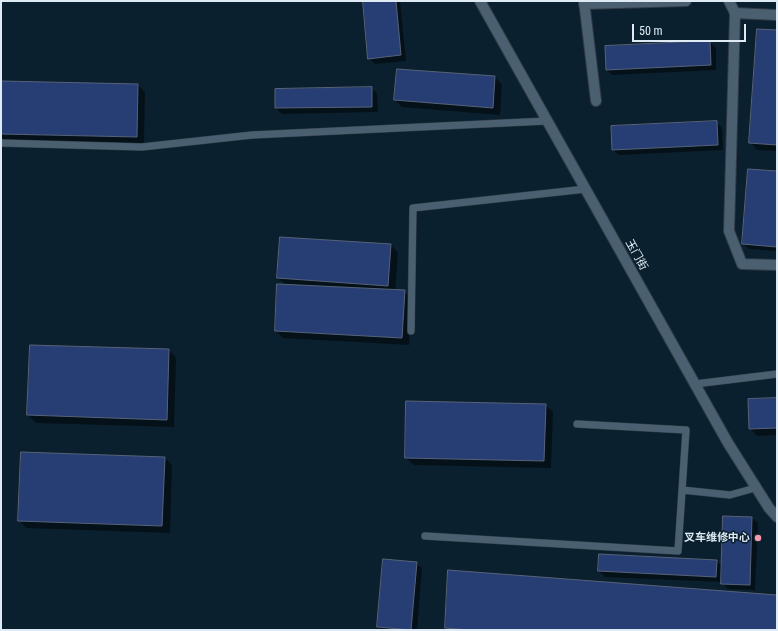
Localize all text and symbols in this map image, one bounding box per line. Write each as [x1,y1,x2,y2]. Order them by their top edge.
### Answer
scale bar [634,16,748,42]
text: 50 m [639,24,663,38]
street label: 玉门街 [622,237,650,273]
place label: 叉车维修中心 [684,531,750,545]
marker: 叉车维修中心 [753,533,763,543]

